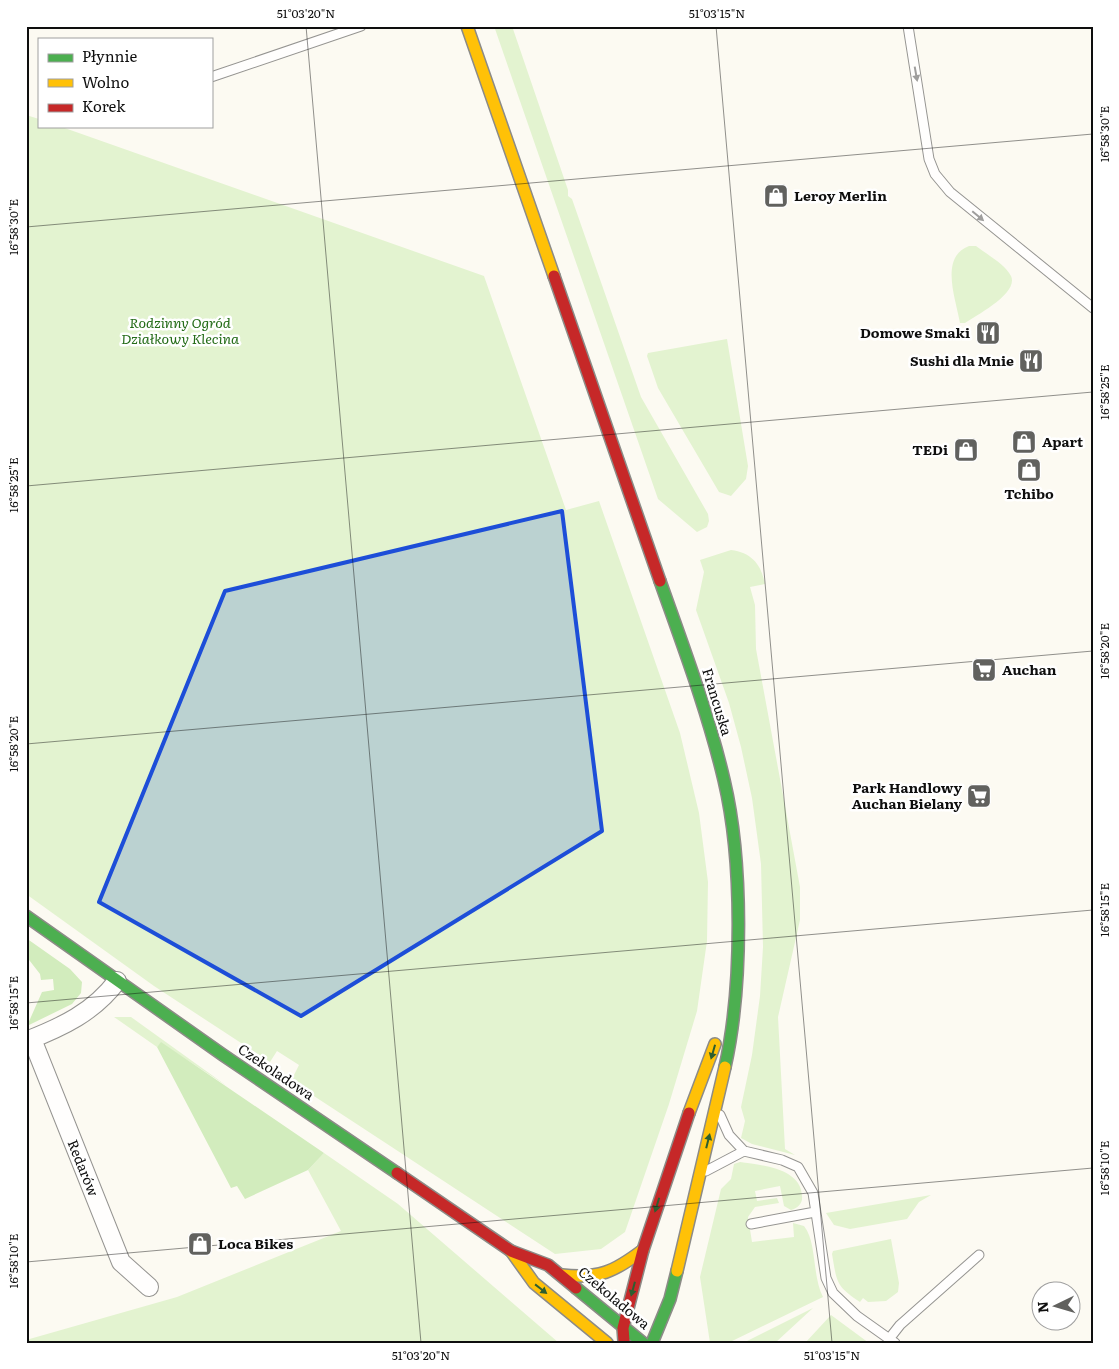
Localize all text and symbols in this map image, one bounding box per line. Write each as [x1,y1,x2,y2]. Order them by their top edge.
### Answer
text: 51°03'20"N [277,4,335,22]
text: 51°03'15"N [689,4,745,22]
legend [38,38,212,128]
text: Płynnie [82,44,137,67]
one-way arrow [913,67,921,83]
text: Wolno [82,70,129,93]
text: Korek [82,94,126,117]
text: 16°58'30"E [1095,105,1113,162]
shop icon: Leroy Merlin [763,183,789,209]
place label: Leroy Merlin [794,185,887,205]
text: 16°58'30"E [4,198,22,255]
one-way arrow [972,210,984,222]
park label: Rodzinny Ogród Działkowy Klecina [121,312,239,348]
restaurant icon: Domowe Smaki [975,320,1001,346]
place label: Domowe Smaki [860,322,970,342]
restaurant icon: Sushi dla Mnie [1018,348,1044,374]
place label: Sushi dla Mnie [910,350,1014,370]
text: 16°58'25"E [1095,364,1113,420]
shop icon: Apart [1011,429,1037,455]
place label: Apart [1042,431,1084,451]
shop icon: TEDi [953,437,979,463]
place label: TEDi [912,439,948,459]
text: 16°58'25"E [4,457,22,513]
shop icon: Tchibo [1016,457,1042,483]
place label: Tchibo [1004,483,1054,503]
text: 16°58'20"E [1095,623,1113,679]
supermarket icon: Auchan [971,657,997,683]
place label: Auchan [1002,659,1057,679]
street label: Francuska [698,665,738,738]
text: 16°58'20"E [4,716,22,772]
place label: Park Handlowy Auchan Bielany [852,777,962,813]
supermarket icon: Park Handlowy Auchan Bielany [966,783,992,809]
text: 16°58'15"E [1095,883,1113,937]
text: 16°58'15"E [4,976,22,1030]
street label: Czekoladowa [234,1038,319,1104]
one-way arrow [708,1045,716,1060]
one-way arrow [704,1133,712,1148]
street label: Redarów [63,1136,104,1199]
text: 16°58'10"E [1095,1140,1113,1195]
one-way arrow [653,1198,661,1213]
shop icon: Loca Bikes [187,1231,213,1257]
text: 16°58'10"E [4,1233,22,1288]
place label: Loca Bikes [218,1233,293,1253]
street label: Czekoladowa [574,1261,655,1334]
one-way arrow [628,1281,636,1296]
north arrow [1032,1282,1082,1332]
one-way arrow [534,1283,547,1294]
text: N [1032,1300,1053,1314]
text: 51°03'20"N [392,1346,450,1364]
text: 51°03'15"N [804,1346,860,1364]

